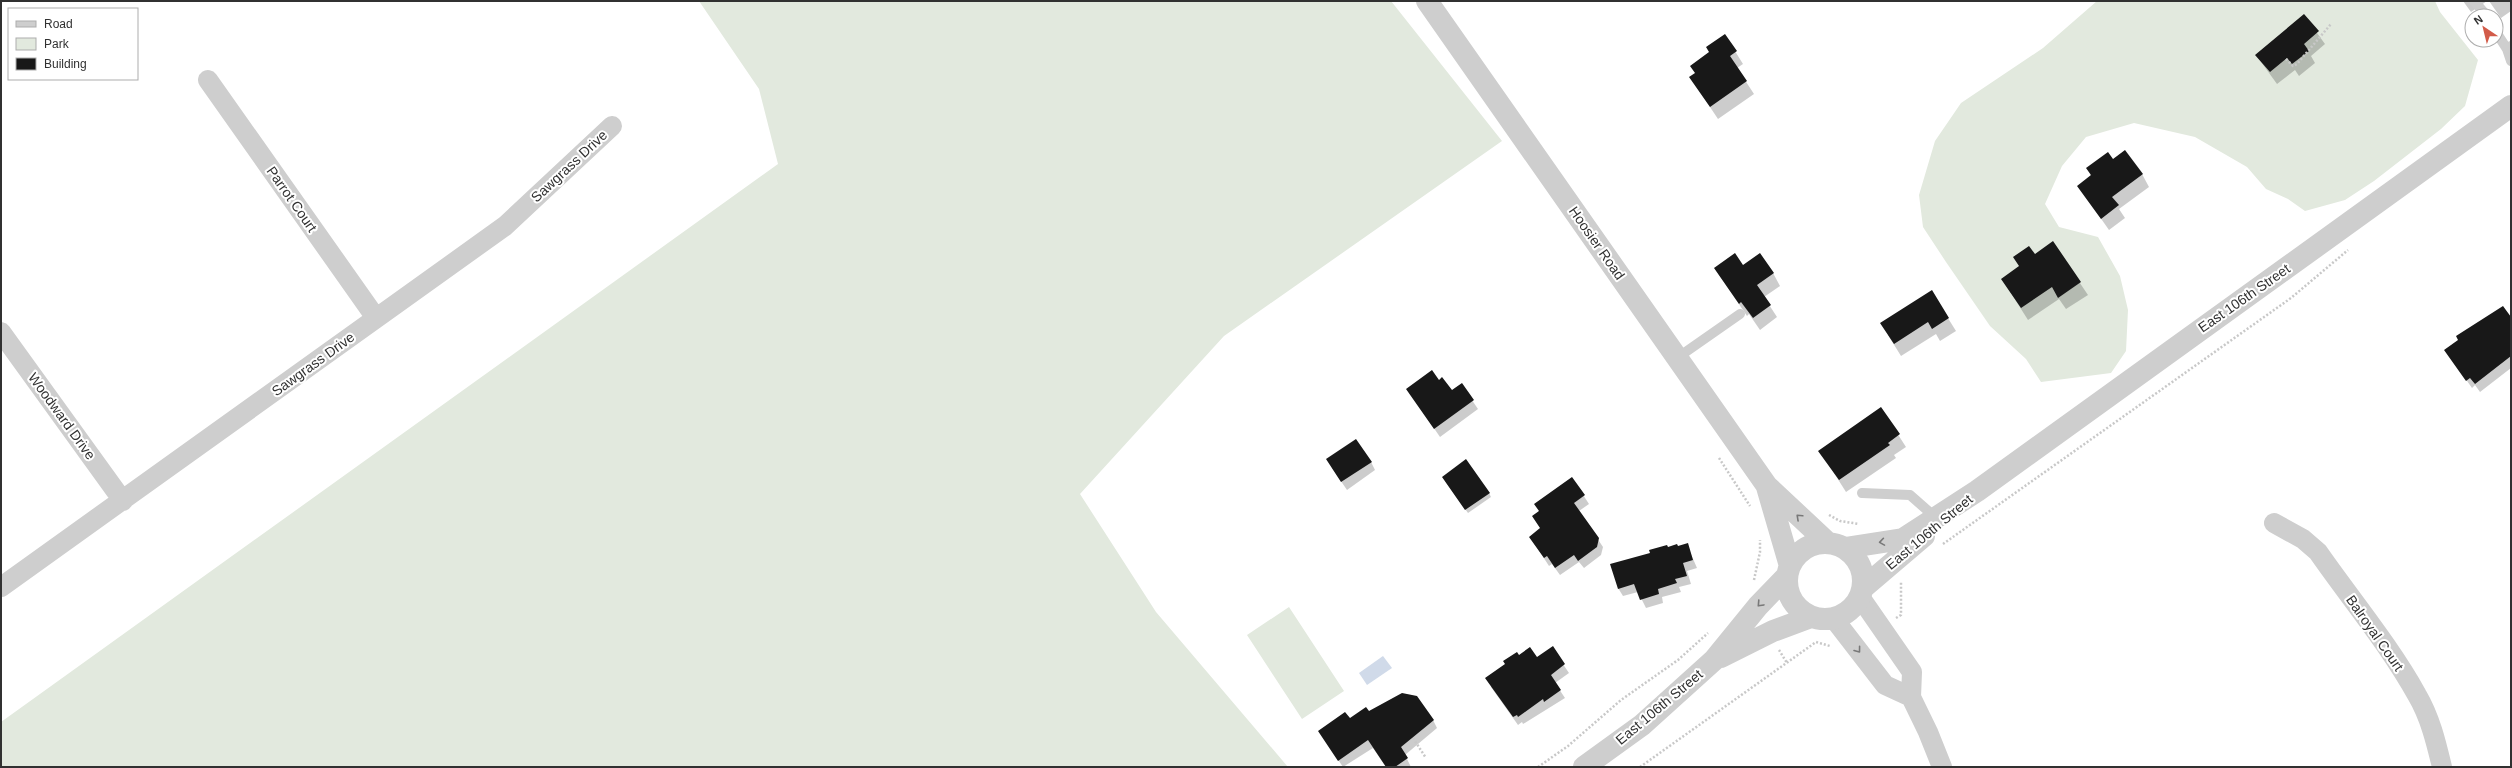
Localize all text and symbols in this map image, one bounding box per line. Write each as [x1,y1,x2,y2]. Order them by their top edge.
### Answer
legend [8,8,138,80]
north arrow [2464,8,2504,48]
text: N [2472,13,2485,27]
text: Road [44,17,73,31]
text: Park [44,37,70,51]
text: Building [44,57,87,71]
street label: Sawgrass Drive [528,127,610,205]
street label: Parrot Court [264,163,320,235]
street label: Hoosier Road [1566,203,1628,283]
street label: East 106th Street [2195,260,2293,336]
street label: Sawgrass Drive [269,329,358,399]
street label: Woodward Drive [25,370,99,463]
street label: East 106th Street [1882,491,1976,573]
one-way arrow [1796,514,1804,521]
one-way arrow [1879,537,1886,546]
street label: Balroyal Court [2343,592,2407,674]
one-way arrow [1757,599,1764,607]
one-way arrow [1853,645,1860,652]
street label: East 106th Street [1612,666,1706,748]

